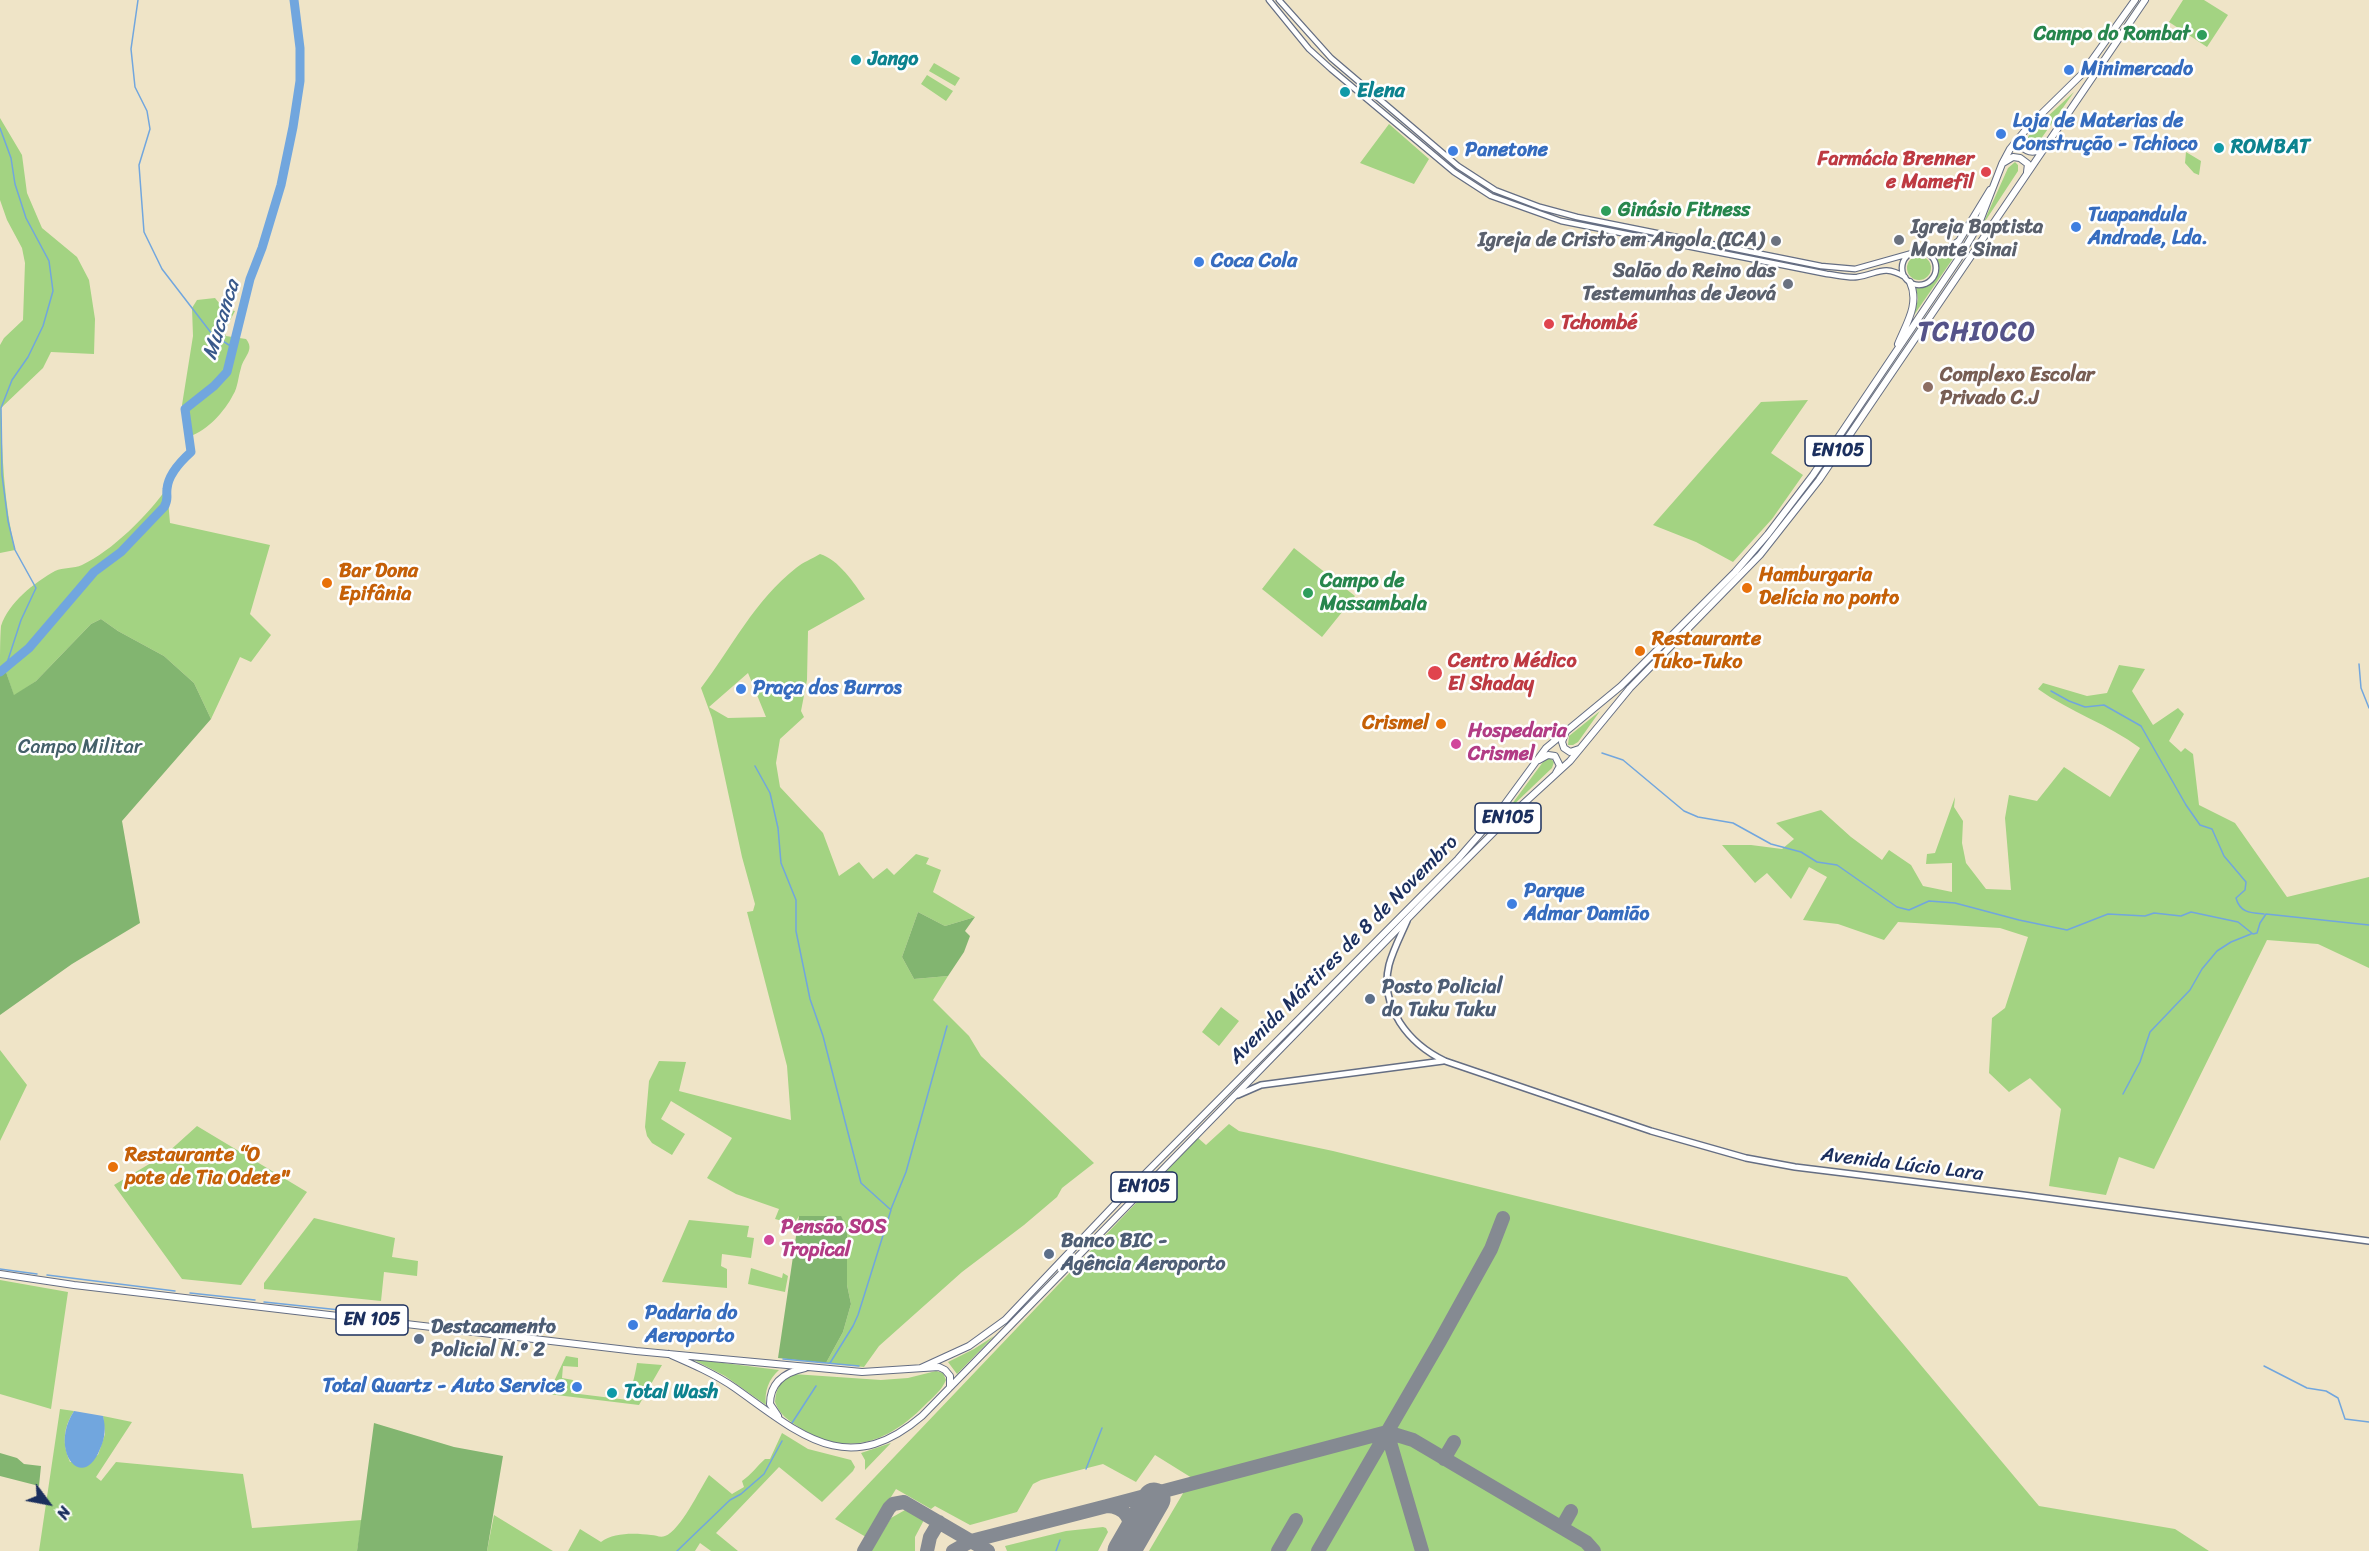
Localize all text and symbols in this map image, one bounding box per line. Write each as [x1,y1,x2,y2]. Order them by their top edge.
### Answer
place label: Campo do Rombat [2034,23,2190,47]
marker: Campo do Rombat [2195,28,2209,42]
place label: Jango [868,48,918,72]
marker: Jango [849,53,863,67]
place label: Minimercado [2081,58,2193,82]
marker: Minimercado [2062,63,2076,77]
place label: Elena [1357,80,1405,104]
marker: Elena [1338,85,1352,99]
place label: Loja de Materias de Construção - Tchioco [2013,110,2198,157]
marker: Loja de Materias de Construção - Tchioco [1994,127,2008,141]
place label: ROMBAT [2231,136,2310,160]
place label: Panetone [1465,139,1548,163]
marker: ROMBAT [2212,141,2226,155]
marker: Panetone [1446,144,1460,158]
place label: Farmácia Brenner e Mamefil [1818,148,1974,195]
marker: Farmácia Brenner e Mamefil [1979,165,1993,179]
place label: Ginásio Fitness [1618,199,1750,223]
marker: Ginásio Fitness [1599,204,1613,218]
place label: Tuapandula Andrade, Lda. [2088,204,2208,251]
place label: Igreja Baptista Monte Sinai [1911,216,2043,263]
marker: Tuapandula Andrade, Lda. [2069,220,2083,234]
place label: Igreja de Cristo em Angola (ICA) [1478,229,1764,253]
marker: Igreja Baptista Monte Sinai [1892,233,1906,247]
marker: Igreja de Cristo em Angola (ICA) [1769,234,1783,248]
place label: Coca Cola [1211,250,1297,274]
marker: Coca Cola [1192,255,1206,269]
place label: Salão do Reino das Testemunhas de Jeová [1582,260,1776,307]
water label: Mucanca [198,277,246,363]
marker: Salão do Reino das Testemunhas de Jeová [1781,277,1795,291]
place label: Tchombé [1561,312,1638,336]
marker: Tchombé [1542,317,1556,331]
district label: TCHIOCO [1918,317,2036,349]
place label: Complexo Escolar Privado C.J [1940,364,2094,411]
marker: Complexo Escolar Privado C.J [1921,380,1935,394]
road number: EN105 [1805,436,1871,466]
place label: Bar Dona Epifânia [339,560,418,607]
place label: Hamburgaria Delícia no ponto [1759,564,1899,611]
place label: Campo de Massambala [1320,570,1427,617]
marker: Bar Dona Epifânia [320,576,334,590]
marker: Hamburgaria Delícia no ponto [1740,581,1754,595]
marker: Campo de Massambala [1301,586,1315,600]
place label: Restaurante Tuko-Tuko [1652,628,1761,675]
marker: Restaurante Tuko-Tuko [1633,644,1647,658]
place label: Centro Médico El Shaday [1448,650,1577,697]
marker: Centro Médico El Shaday [1426,664,1444,682]
place label: Praça dos Burros [753,677,902,701]
marker: Praça dos Burros [734,682,748,696]
place label: Crismel [1362,712,1429,736]
marker: Crismel [1434,717,1448,731]
place label: Hospedaria Crismel [1468,720,1567,767]
park label: Campo Militar [18,736,142,760]
marker: Hospedaria Crismel [1449,737,1463,751]
road number: EN105 [1475,803,1541,833]
street label: Avenida Mártires de 8 de Novembro [1225,831,1463,1069]
place label: Parque Admar Damião [1524,880,1649,927]
marker: Parque Admar Damião [1505,897,1519,911]
place label: Posto Policial do Tuku Tuku [1382,976,1502,1023]
marker: Posto Policial do Tuku Tuku [1363,992,1377,1006]
street label: Avenida Lúcio Lara [1820,1143,1984,1187]
place label: Restaurante “O pote de Tia Odete" [125,1144,289,1191]
marker: Restaurante “O pote de Tia Odete" [106,1160,120,1174]
road number: EN105 [1111,1172,1177,1202]
place label: Pensão SOS Tropical [781,1216,887,1263]
place label: Banco BIC - Agência Aeroporto [1061,1230,1225,1277]
marker: Pensão SOS Tropical [762,1233,776,1247]
marker: Banco BIC - Agência Aeroporto [1042,1247,1056,1261]
place label: Padaria do Aeroporto [645,1302,737,1349]
road number: EN 105 [336,1305,408,1335]
place label: Destacamento Policial N.º 2 [431,1316,556,1363]
marker: Padaria do Aeroporto [626,1318,640,1332]
marker: Destacamento Policial N.º 2 [412,1332,426,1346]
place label: Total Quartz - Auto Service [323,1375,565,1399]
marker: Total Quartz - Auto Service [570,1380,584,1394]
place label: Total Wash [624,1381,718,1405]
marker: Total Wash [605,1386,619,1400]
north arrow [18,1473,78,1533]
text: N [48,1500,79,1525]

